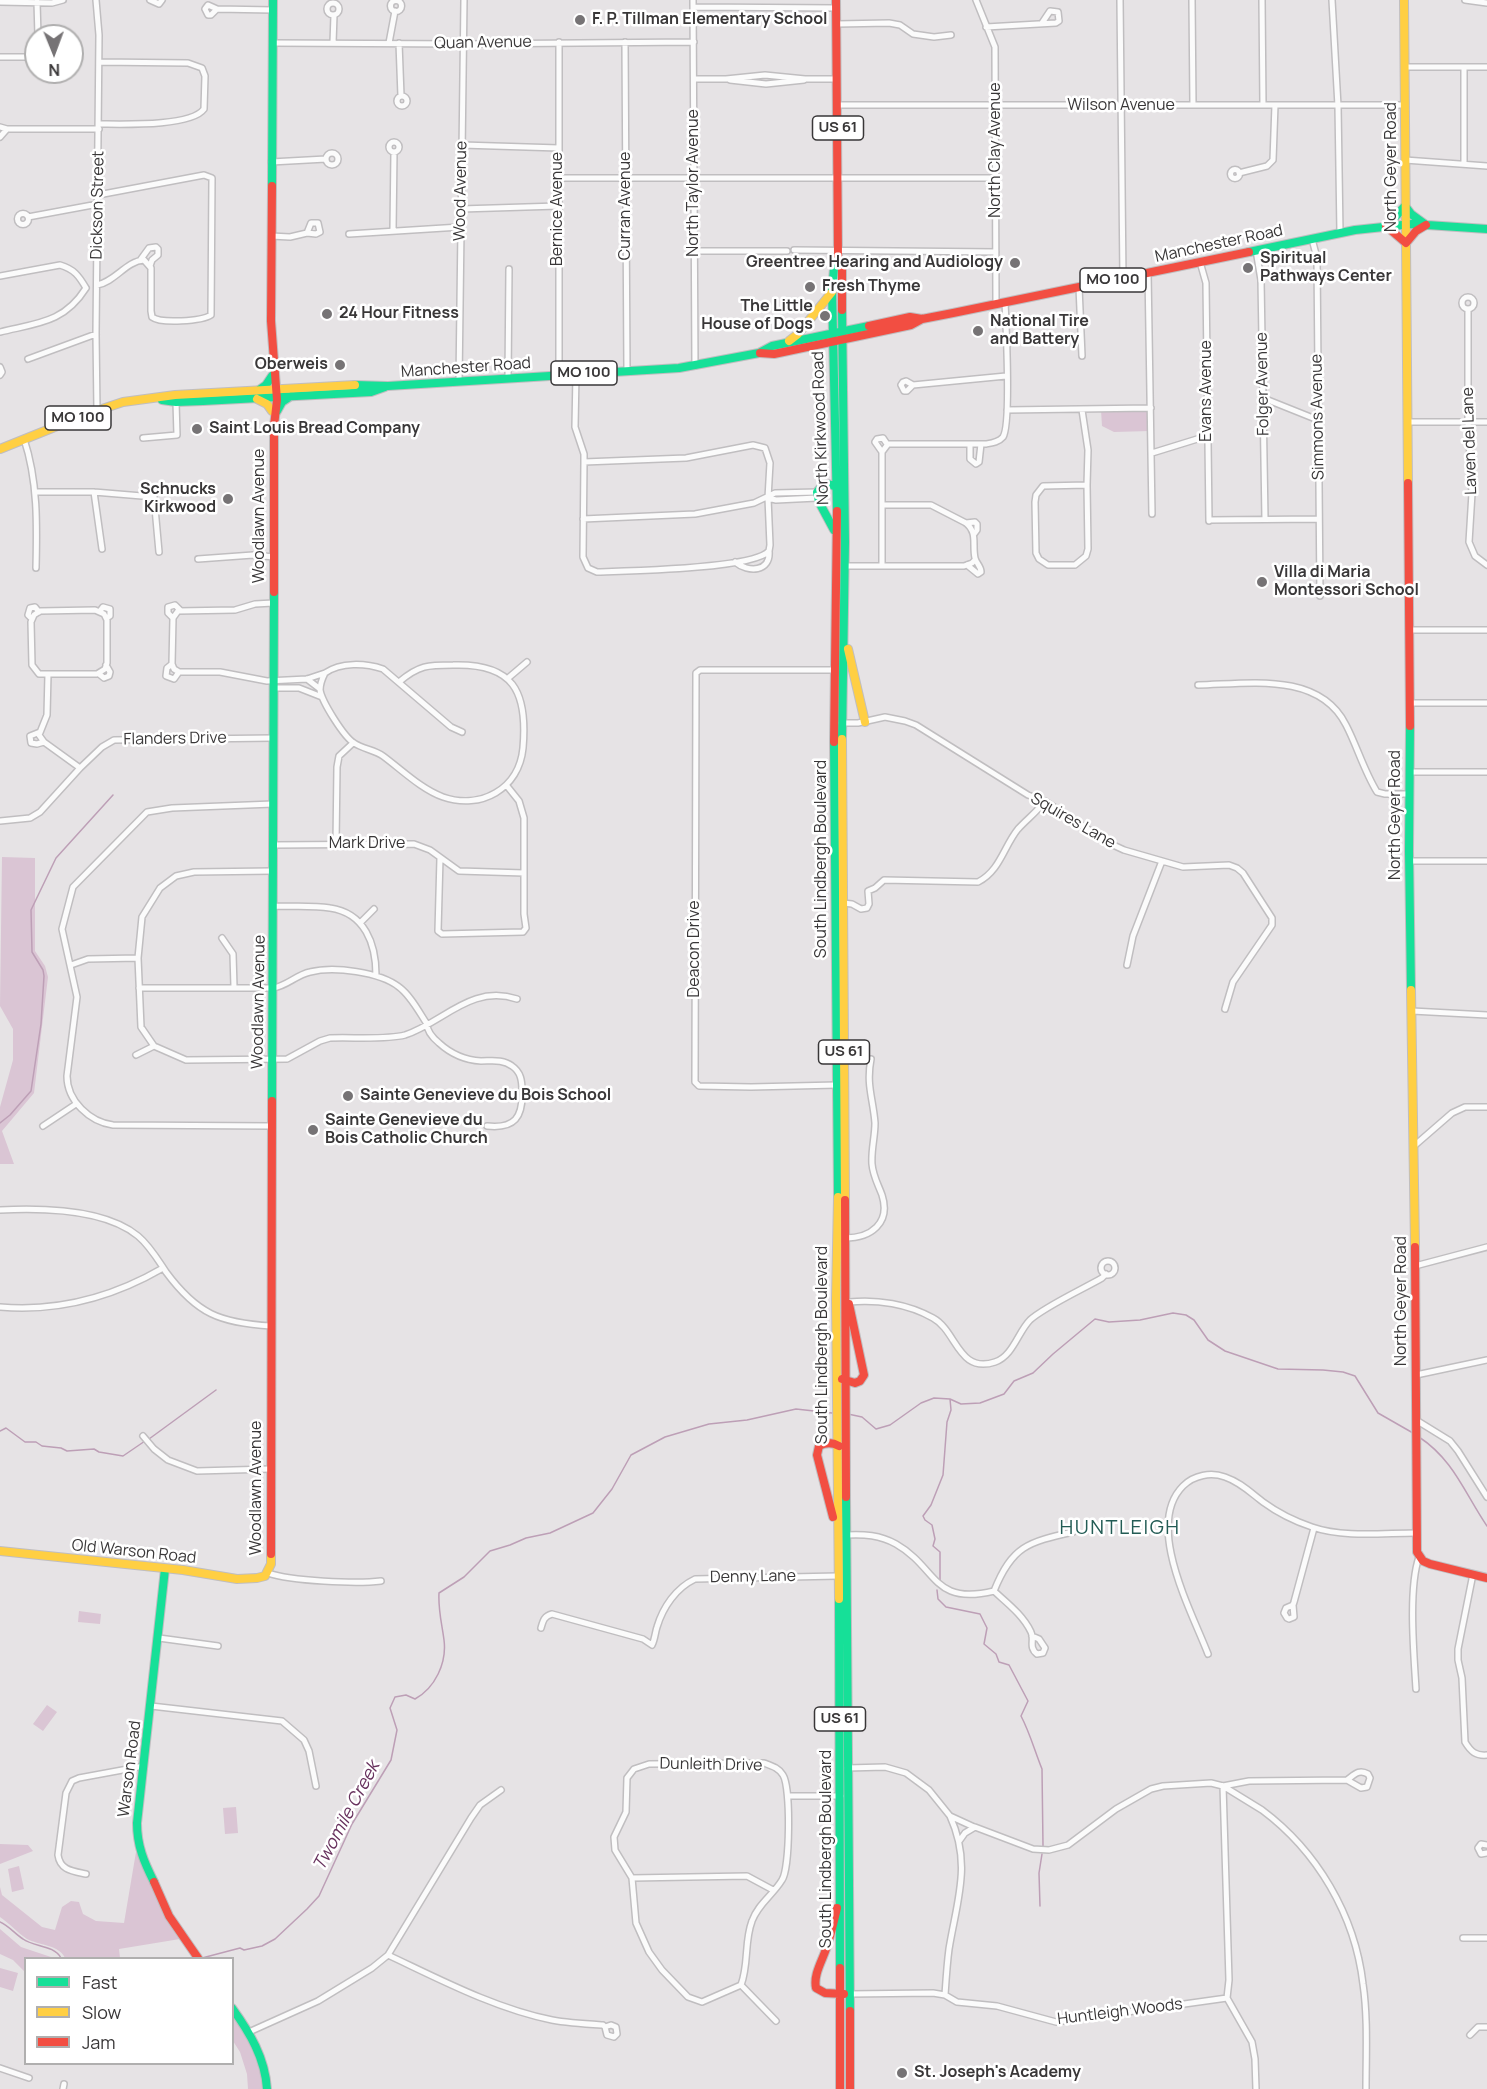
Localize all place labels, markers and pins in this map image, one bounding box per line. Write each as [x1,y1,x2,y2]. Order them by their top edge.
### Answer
place label: F. P. Tillman Elementary School [592,10,828,30]
marker: F. P. Tillman Elementary School [573,13,587,27]
place label: Spiritual Pathways Center [1260,249,1392,287]
place label: Greentree Hearing and Audiology [746,253,1003,273]
marker: Greentree Hearing and Audiology [1008,256,1022,270]
marker: Spiritual Pathways Center [1241,261,1255,275]
place label: Fresh Thyme [822,277,921,297]
marker: Fresh Thyme [803,280,817,294]
place label: The Little House of Dogs [701,297,813,335]
place label: 24 Hour Fitness [339,304,459,324]
marker: 24 Hour Fitness [320,307,334,321]
marker: The Little House of Dogs [818,309,832,323]
place label: National Tire and Battery [990,312,1089,350]
marker: National Tire and Battery [971,324,985,338]
place label: Oberweis [255,355,328,375]
marker: Oberweis [333,358,347,372]
place label: Saint Louis Bread Company [209,419,420,439]
marker: Saint Louis Bread Company [190,422,204,436]
place label: Schnucks Kirkwood [140,480,216,518]
marker: Schnucks Kirkwood [221,492,235,506]
place label: Villa di Maria Montessori School [1274,563,1419,601]
marker: Villa di Maria Montessori School [1255,575,1269,589]
place label: Sainte Genevieve du Bois School [360,1086,611,1106]
marker: Sainte Genevieve du Bois School [341,1089,355,1103]
place label: Sainte Genevieve du Bois Catholic Church [325,1111,488,1149]
marker: Sainte Genevieve du Bois Catholic Church [306,1123,320,1137]
place label: St. Joseph's Academy [914,2063,1081,2083]
marker: St. Joseph's Academy [895,2066,909,2080]

